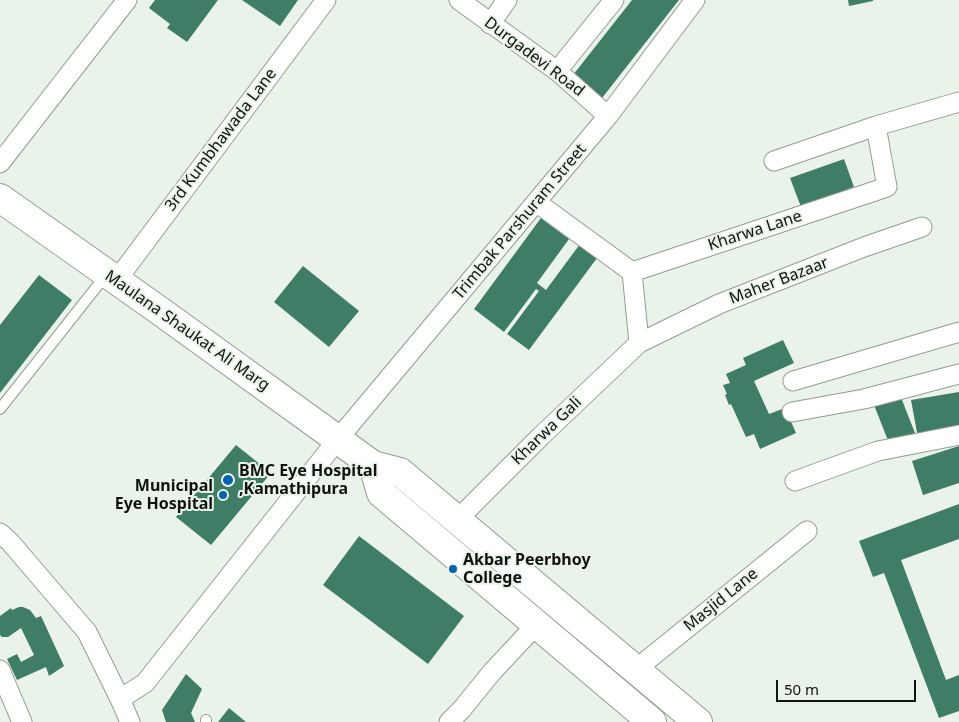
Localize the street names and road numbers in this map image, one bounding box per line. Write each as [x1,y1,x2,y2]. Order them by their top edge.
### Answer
street label: Durgadevi Road [480,13,588,101]
street label: 3rd Kumbhawada Lane [161,65,281,215]
street label: Trimbak Parshuram Street [449,140,591,304]
street label: Kharwa Lane [706,207,804,255]
street label: Maher Bazaar [727,253,831,309]
street label: Maulana Shaukat Ali Marg [101,267,273,395]
street label: Kharwa Gali [508,393,586,469]
street label: Masjid Lane [680,564,762,636]

